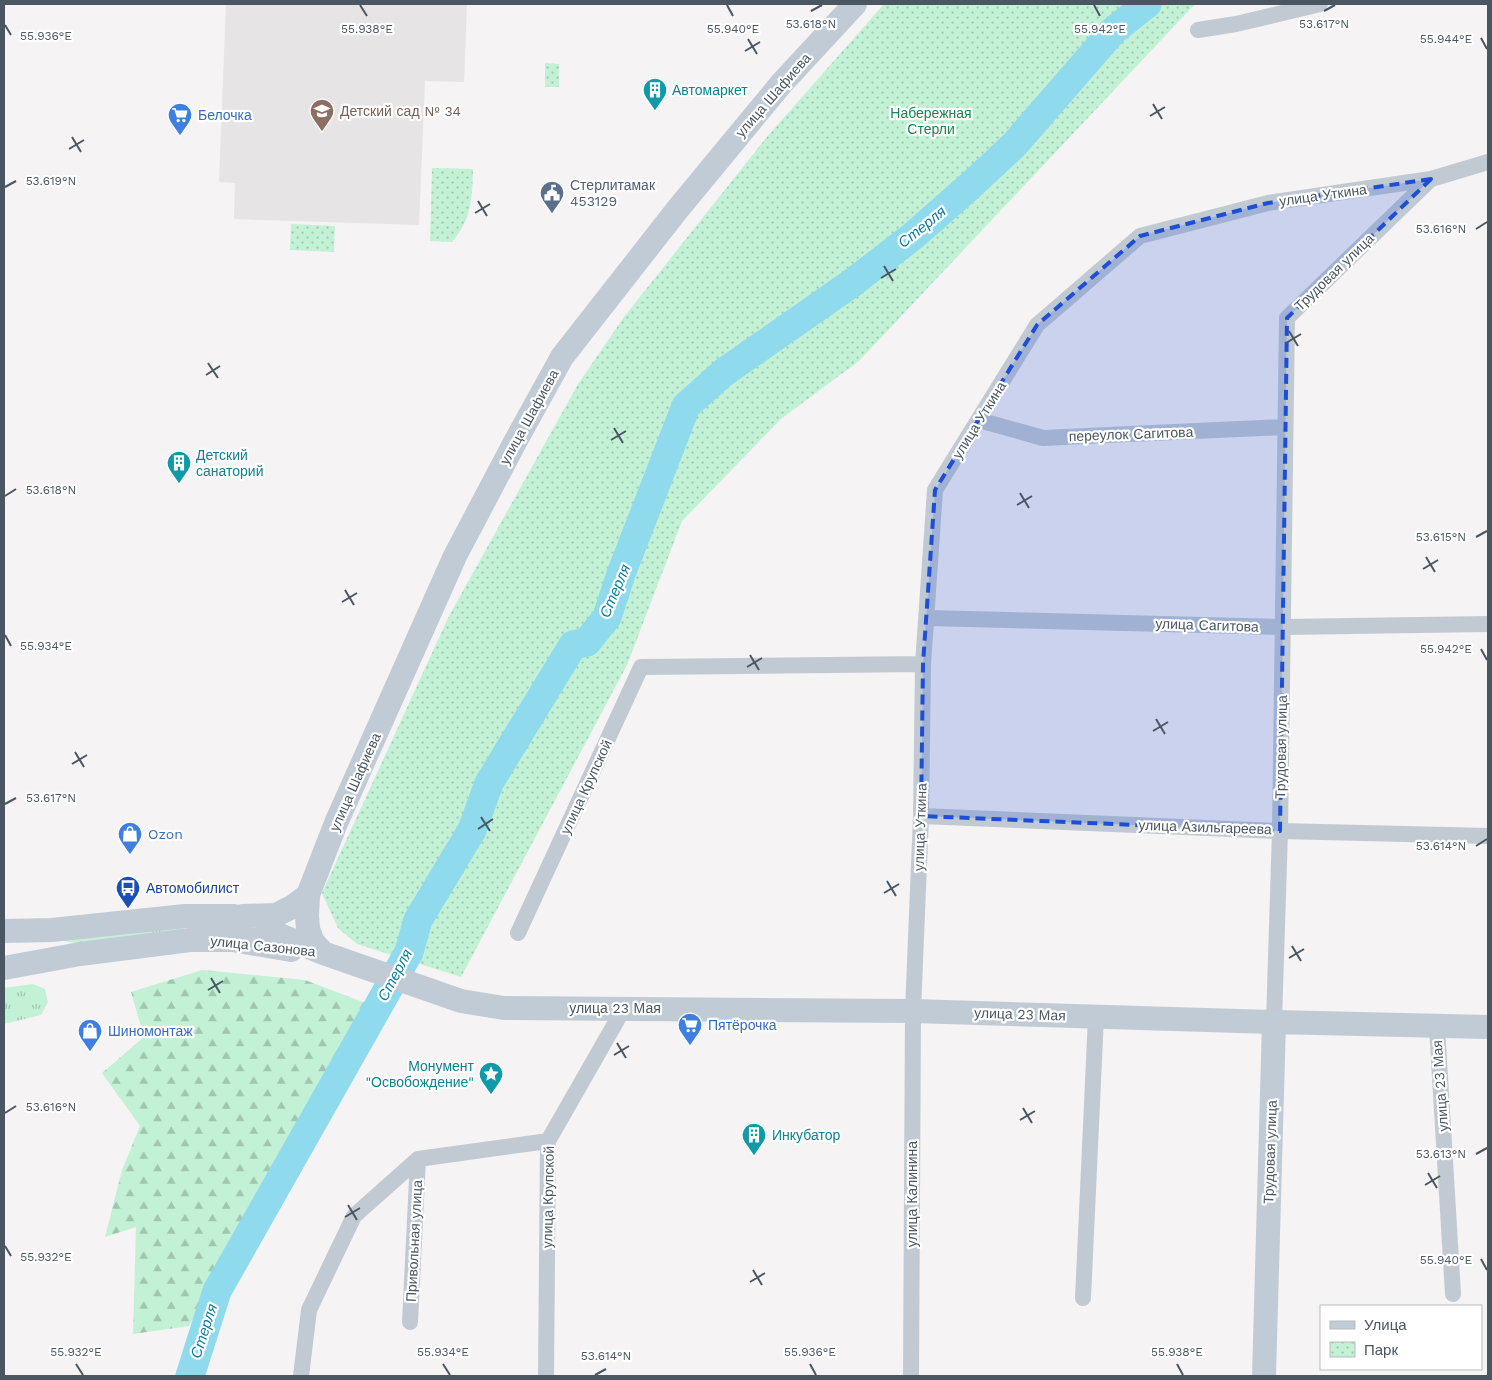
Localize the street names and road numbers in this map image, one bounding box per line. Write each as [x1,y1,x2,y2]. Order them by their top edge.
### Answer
street label: улица Шафиева [732,50,814,140]
street label: улица Уткина [1278,181,1368,209]
street label: Трудовая улица [1291,230,1377,314]
street label: улица Шафиева [496,367,562,467]
street label: улица Уткина [949,378,1009,462]
street label: переулок Сагитова [1068,424,1194,444]
street label: улица Сагитова [1155,615,1259,635]
street label: Трудовая улица [1272,695,1290,799]
street label: улица Шафиева [326,730,384,834]
street label: улица Крупской [557,737,615,837]
street label: улица Уткина [910,783,930,871]
street label: улица Азильгареева [1138,817,1272,837]
street label: улица Сазонова [210,933,317,960]
street label: улица 23 Мая [569,1000,661,1016]
street label: улица 23 Мая [974,1004,1066,1024]
street label: улица 23 Мая [1429,1040,1451,1132]
street label: Трудовая улица [1260,1100,1280,1204]
street label: улица Калинина [904,1141,920,1247]
street label: улица Крупской [539,1146,557,1248]
street label: Привольная улица [403,1179,425,1302]

